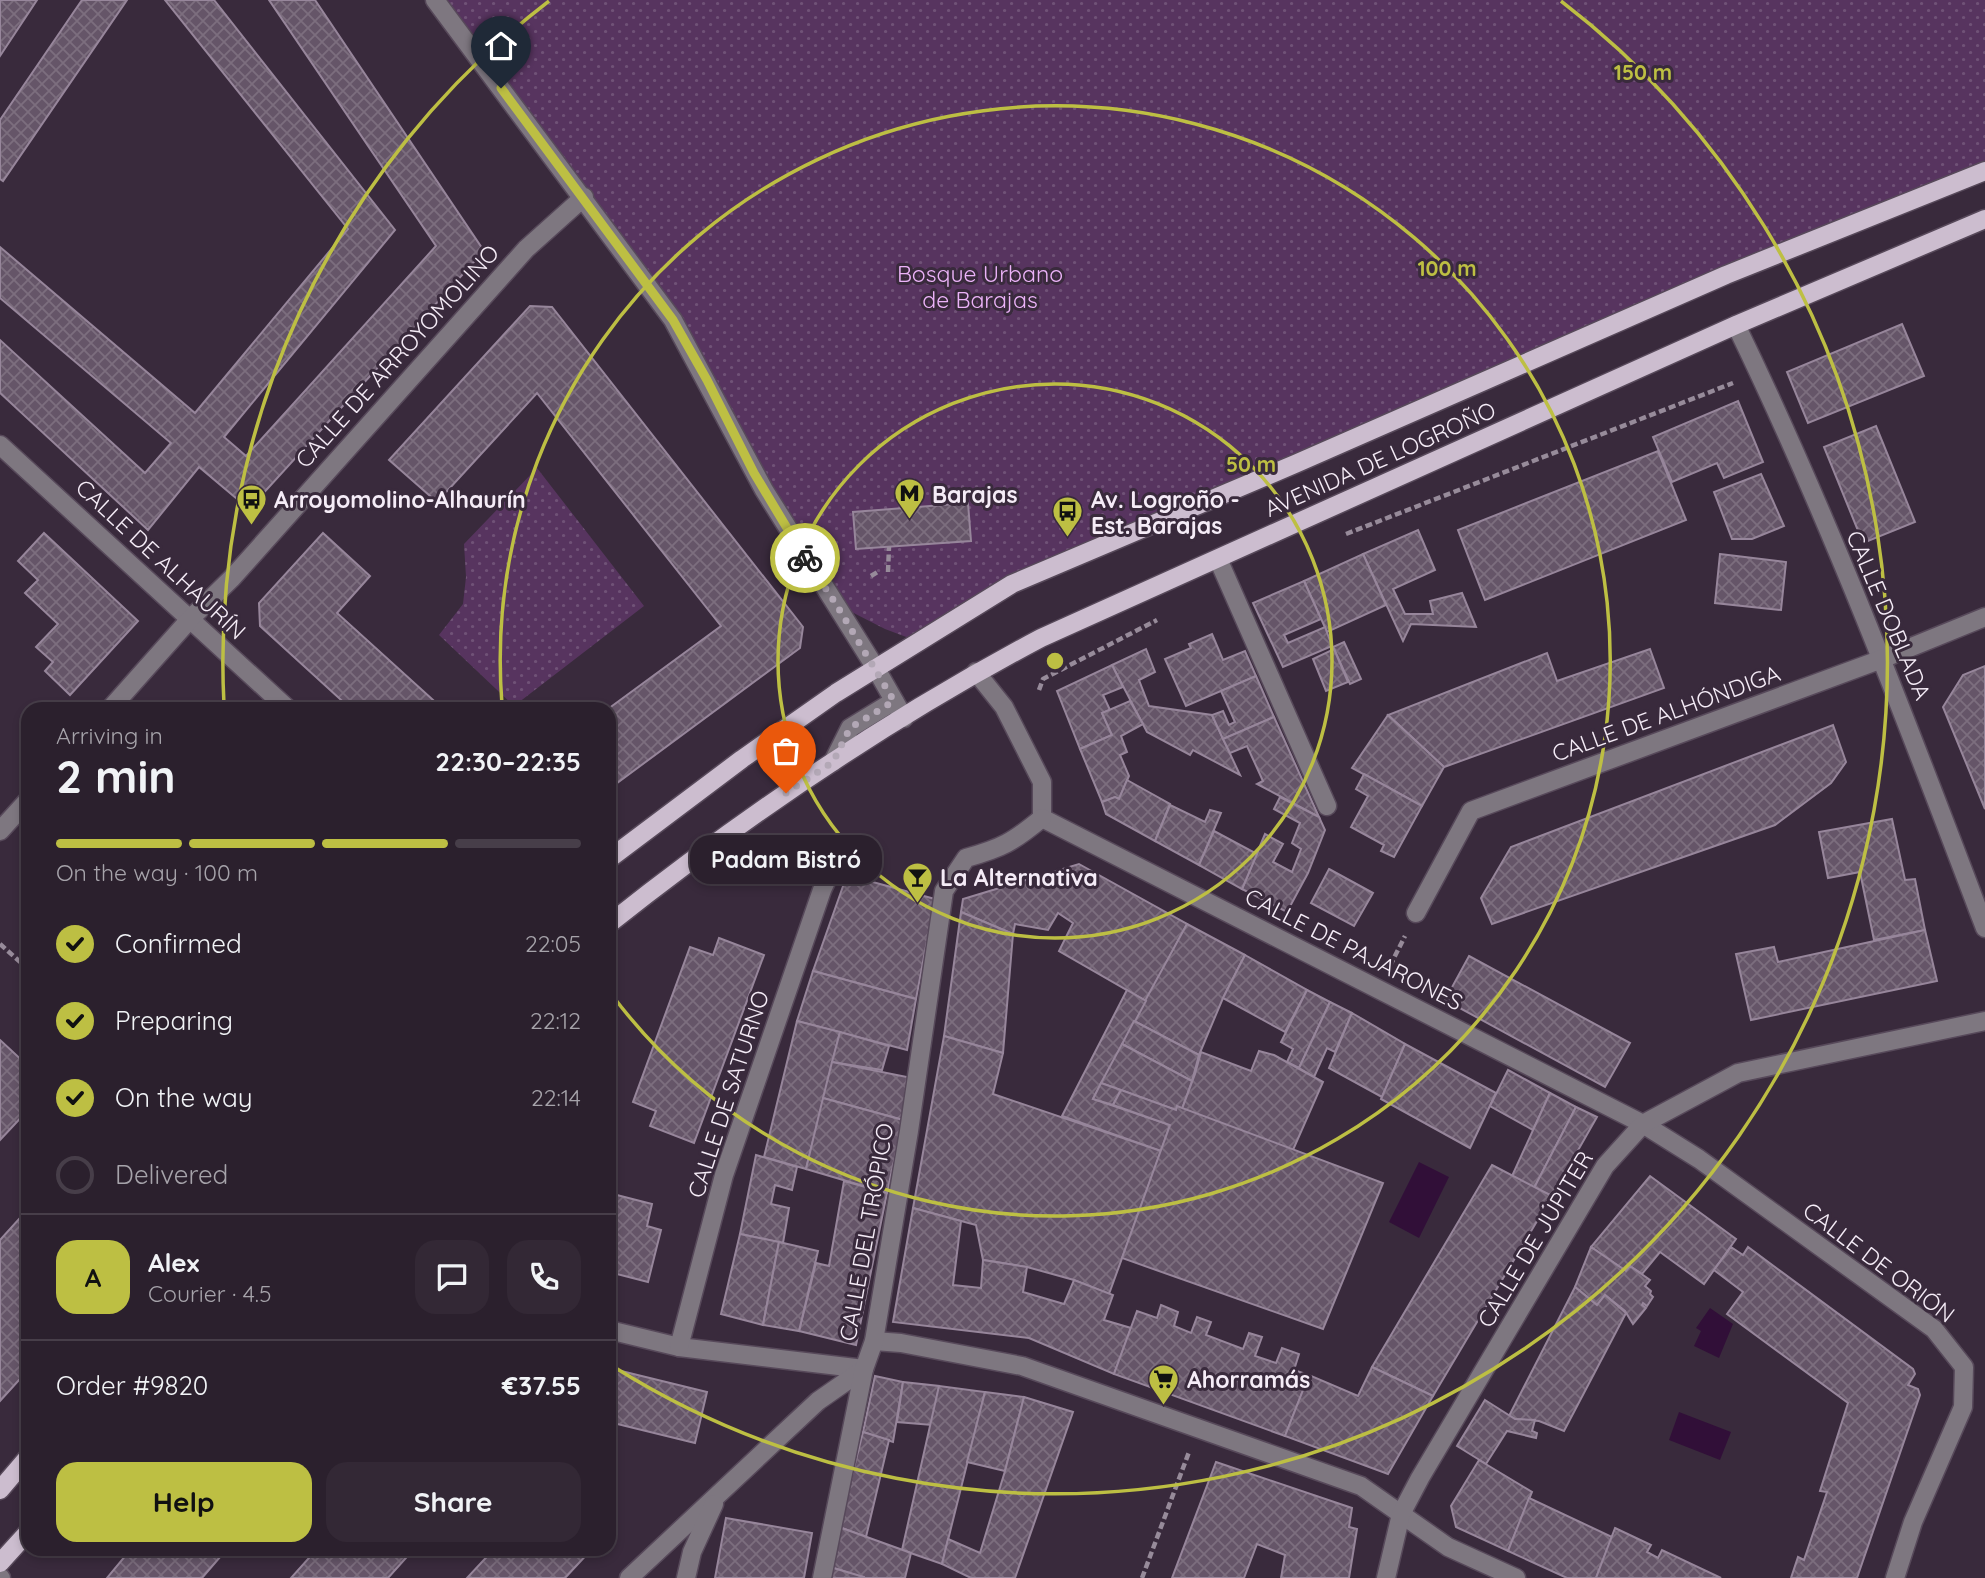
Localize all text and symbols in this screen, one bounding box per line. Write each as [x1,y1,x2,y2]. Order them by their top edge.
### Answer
pin [471,16,531,88]
icon: home [482,27,520,65]
text: 150 m [1614,59,1672,85]
street label: CALLE DE ARROYOMOLINO [289,238,505,474]
text: 100 m [1417,255,1477,281]
park label: Bosque Urbano de Barajas [897,259,1063,314]
street label: AVENIDA DE LOGROÑO [1260,395,1500,523]
text: 50 m [1226,451,1276,477]
street label: CALLE DE ALHAURÍN [70,473,252,645]
metro station icon: Barajas [892,477,926,521]
place label: Barajas [932,480,1018,509]
bus stop icon: Arroyomolino-Alhaurín [234,482,268,526]
place label: Arroyomolino-Alhaurín [274,485,526,514]
place label: Av. Logroño - Est. Barajas [1091,485,1240,540]
bus stop icon: Av. Logroño - Est. Barajas [1051,495,1085,539]
courier [770,523,840,593]
street label: CALLE DOBLADA [1840,526,1938,704]
icon: bike [786,539,824,577]
centre of rings [1043,649,1067,673]
street label: CALLE DE ALHÓNDIGA [1548,658,1784,768]
text: Arriving in [56,721,163,750]
pin [756,721,816,793]
icon: bag [767,732,805,770]
text: 22:30–22:35 [435,745,581,778]
text: 2 min [56,747,176,805]
callout: Padam Bistró [690,835,882,884]
text: Padam Bistró [711,845,861,874]
text: On the way · 100 m [56,858,258,887]
bar icon: La Alternativa [900,860,934,904]
place label: La Alternativa [940,863,1098,892]
street label: CALLE DE PAJARONES [1240,881,1468,1017]
icon: check [56,925,94,963]
text: Confirmed [115,927,242,960]
text: 22:05 [525,929,581,958]
street label: CALLE DE SATURNO [681,987,775,1201]
icon: check [56,1002,94,1040]
text: Preparing [115,1004,233,1037]
text: 22:12 [530,1006,581,1035]
icon: check [56,1079,94,1117]
text: On the way [115,1081,253,1114]
text: 22:14 [531,1083,581,1112]
street label: CALLE DEL TRÓPICO [833,1121,899,1343]
street label: CALLE DE JÚPITER [1471,1145,1599,1333]
text: Delivered [115,1158,228,1191]
street label: CALLE DE ORIÓN [1797,1195,1961,1329]
button: chat [415,1240,489,1314]
button: phone [507,1240,581,1314]
text: Alex [148,1246,199,1279]
text: A [85,1261,101,1294]
text: Courier · 4.5 [148,1279,272,1308]
supermarket icon: Ahorramás [1147,1362,1181,1406]
place label: Ahorramás [1187,1365,1310,1394]
text: Order #9820 [56,1369,208,1402]
text: €37.55 [502,1369,581,1402]
button: Help [56,1462,312,1542]
button: Share [326,1462,581,1542]

